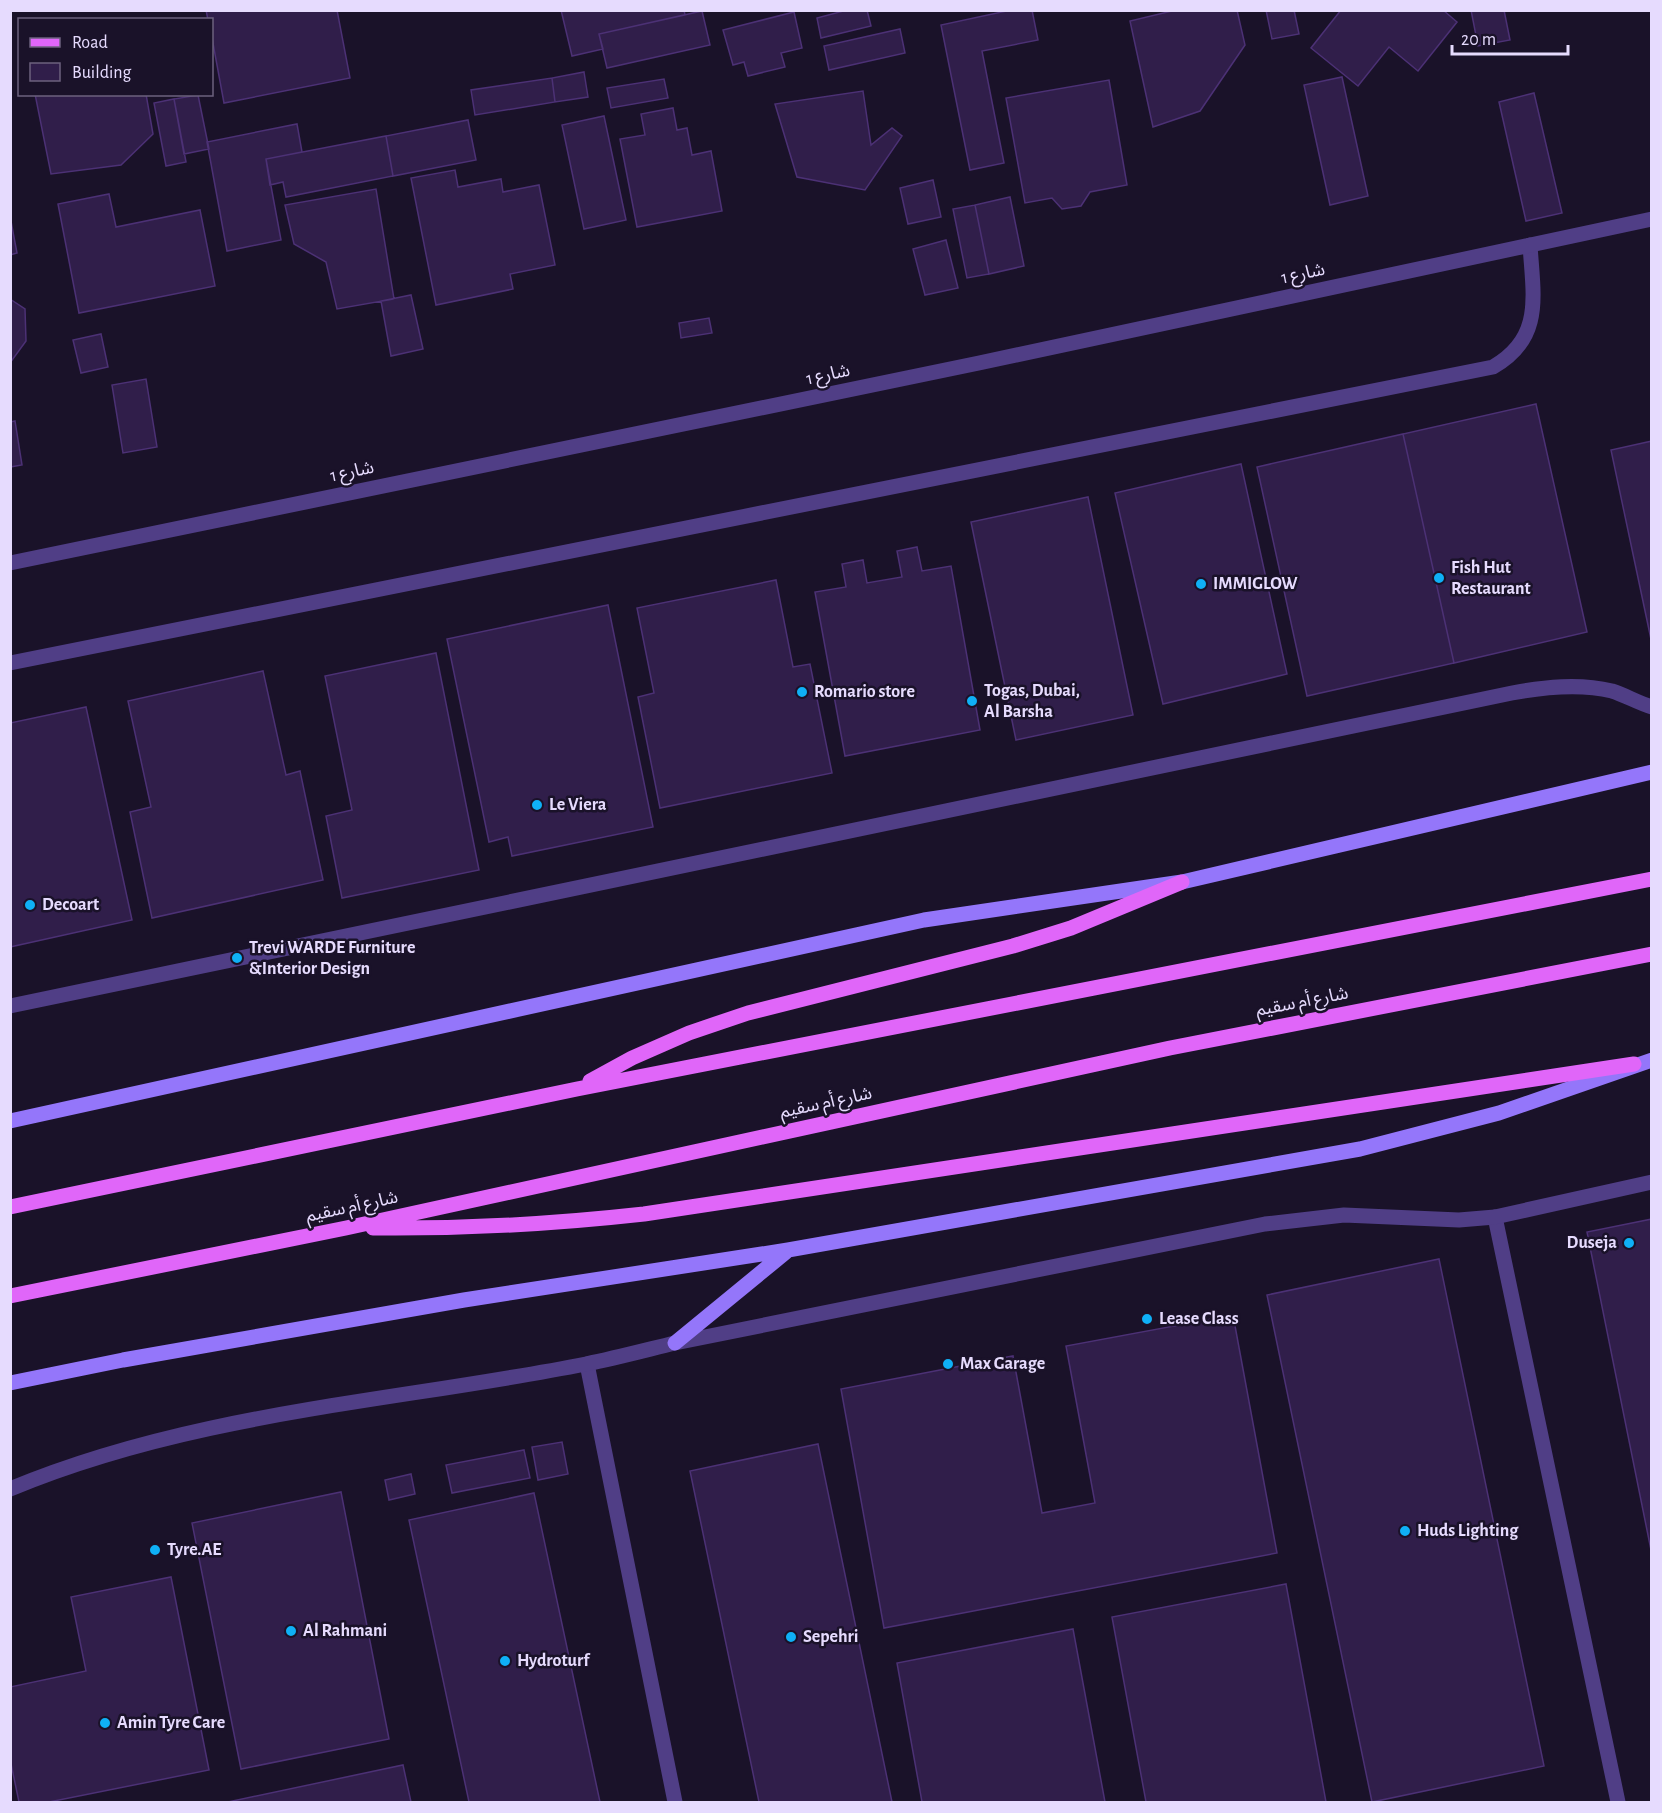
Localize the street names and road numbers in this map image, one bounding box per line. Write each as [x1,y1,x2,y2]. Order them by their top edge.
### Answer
street label: شارع 1 [1279,261,1327,291]
street label: شارع 1 [804,362,852,392]
street label: شارع 1 [328,459,376,489]
street label: شارع أم سقيم [1254,981,1351,1024]
street label: شارع أم سقيم [778,1081,875,1125]
street label: شارع أم سقيم [304,1185,401,1229]

